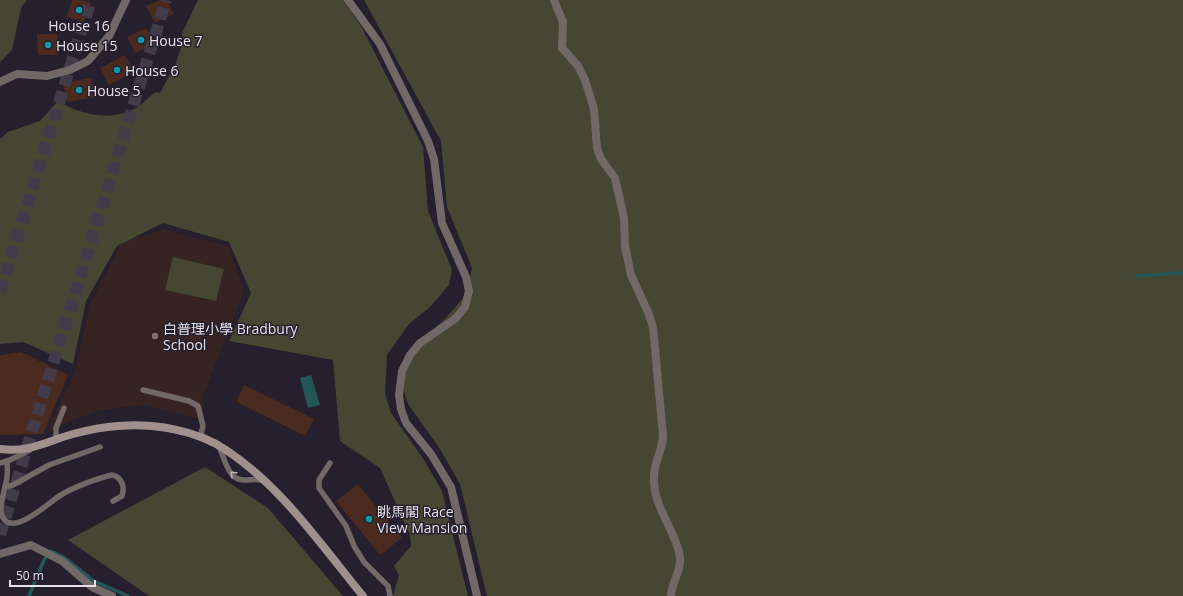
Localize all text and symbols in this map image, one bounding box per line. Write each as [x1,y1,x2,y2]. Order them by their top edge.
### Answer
marker: House 16 [74,5,84,15]
place label: House 16 [48,16,110,35]
place label: House 7 [149,31,203,50]
marker: House 7 [136,35,146,45]
place label: House 15 [56,36,118,55]
marker: House 15 [43,40,53,50]
place label: House 6 [125,61,179,80]
marker: House 6 [112,65,122,75]
place label: House 5 [87,81,141,100]
marker: House 5 [74,85,84,95]
place label: 白普理小學 Bradbury School [163,319,299,354]
marker: 白普理小學 Bradbury School [150,331,160,341]
one-way arrow [230,471,238,479]
place label: 眺馬閣 Race View Mansion [377,502,467,537]
marker: 眺馬閣 Race View Mansion [364,514,374,524]
scale bar [10,562,95,588]
text: 50 m [16,567,44,584]

